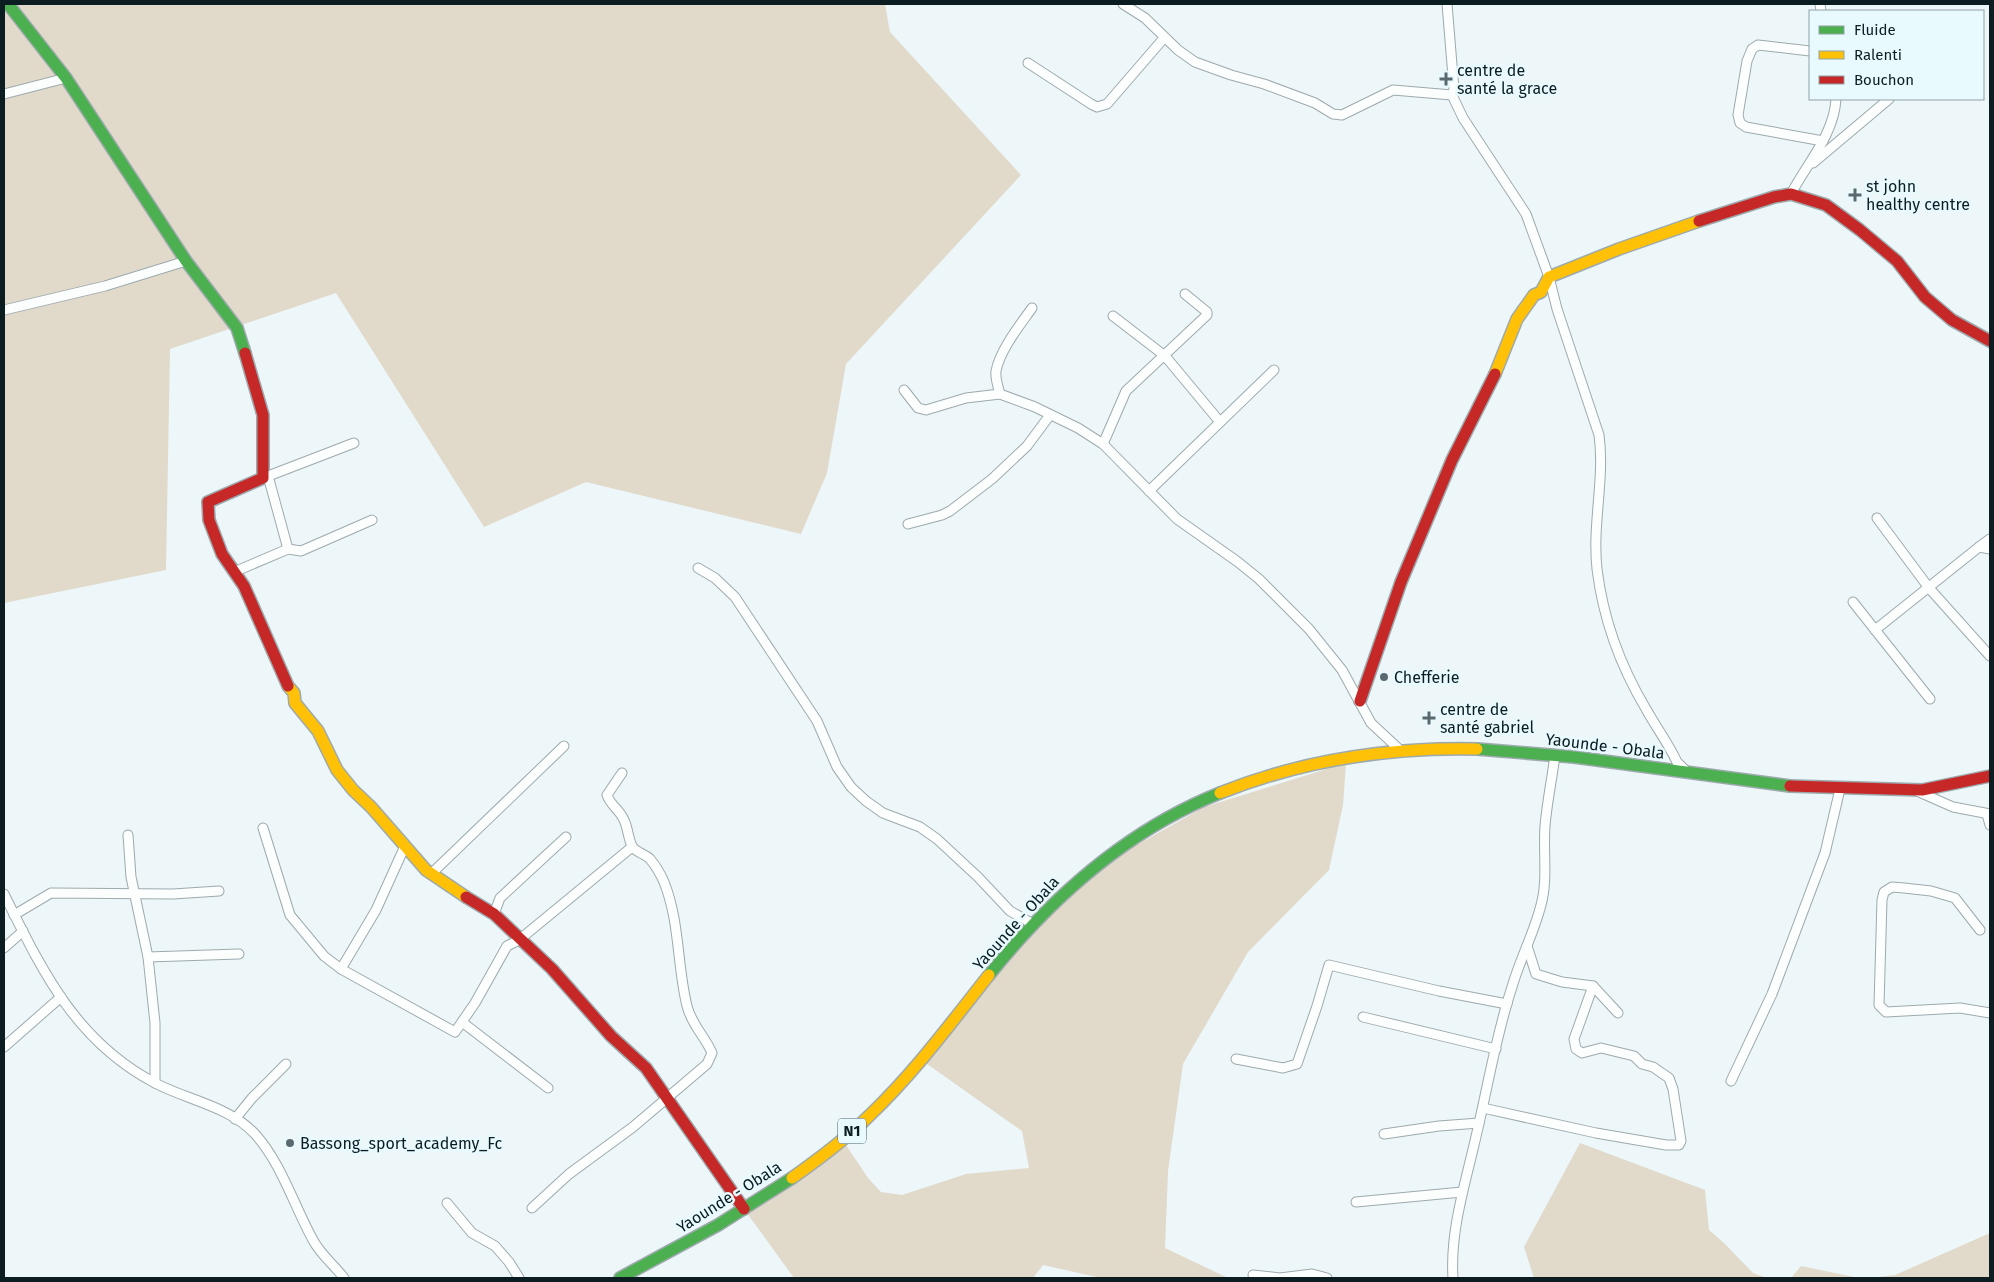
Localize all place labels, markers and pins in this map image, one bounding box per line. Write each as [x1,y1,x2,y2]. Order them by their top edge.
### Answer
place label: centre de santé la grace [1457,61,1557,98]
marker: centre de santé la grace [1439,72,1453,86]
place label: st john healthy centre [1866,177,1970,214]
marker: st john healthy centre [1848,188,1862,202]
place label: Chefferie [1394,668,1460,687]
marker: Chefferie [1378,671,1390,683]
place label: centre de santé gabriel [1440,700,1535,737]
marker: centre de santé gabriel [1422,711,1436,725]
place label: Bassong_sport_academy_Fc [300,1134,503,1153]
marker: Bassong_sport_academy_Fc [284,1137,296,1149]

